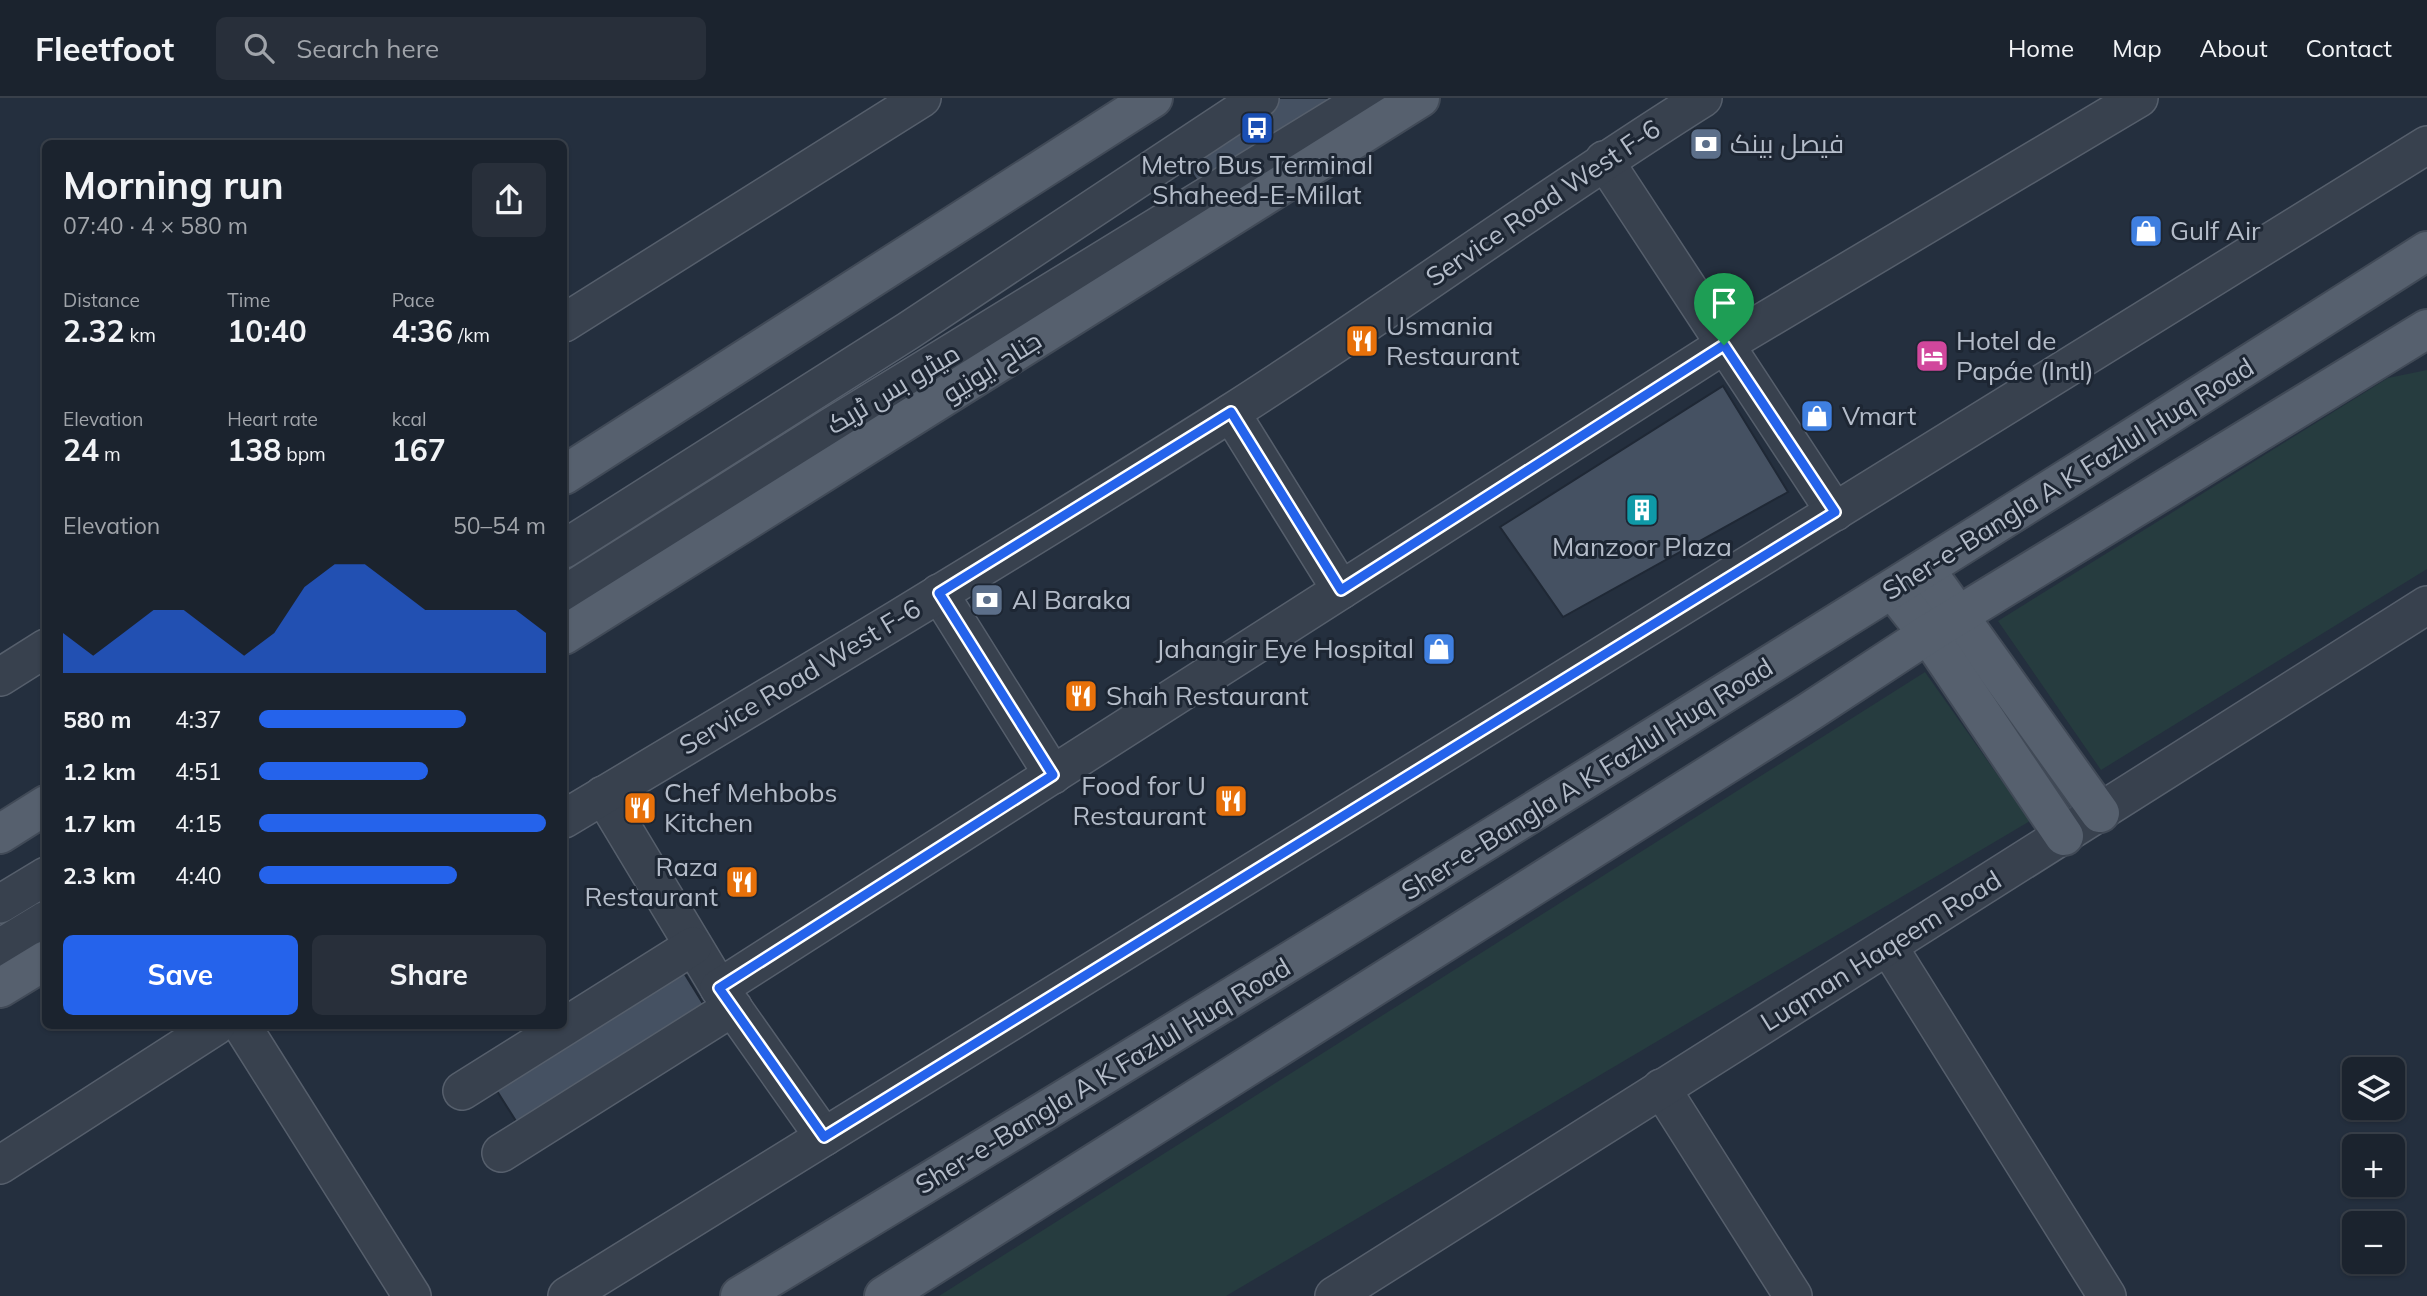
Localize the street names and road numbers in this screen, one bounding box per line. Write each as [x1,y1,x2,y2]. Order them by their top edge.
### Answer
street label: Service Road West F-6 [1419,112,1666,293]
street label: جناح ایونیو [936,323,1048,411]
street label: میٹرو بس ٹریک [820,336,965,441]
street label: Sher-e-Bangla A K Fazlul Huq Road [1876,350,2260,607]
street label: Service Road West F-6 [673,591,927,762]
street label: Sher-e-Bangla A K Fazlul Huq Road [1395,650,1779,907]
street label: Luqman Haqeem Road [1754,863,2007,1038]
street label: Sher-e-Bangla A K Fazlul Huq Road [909,950,1296,1201]

